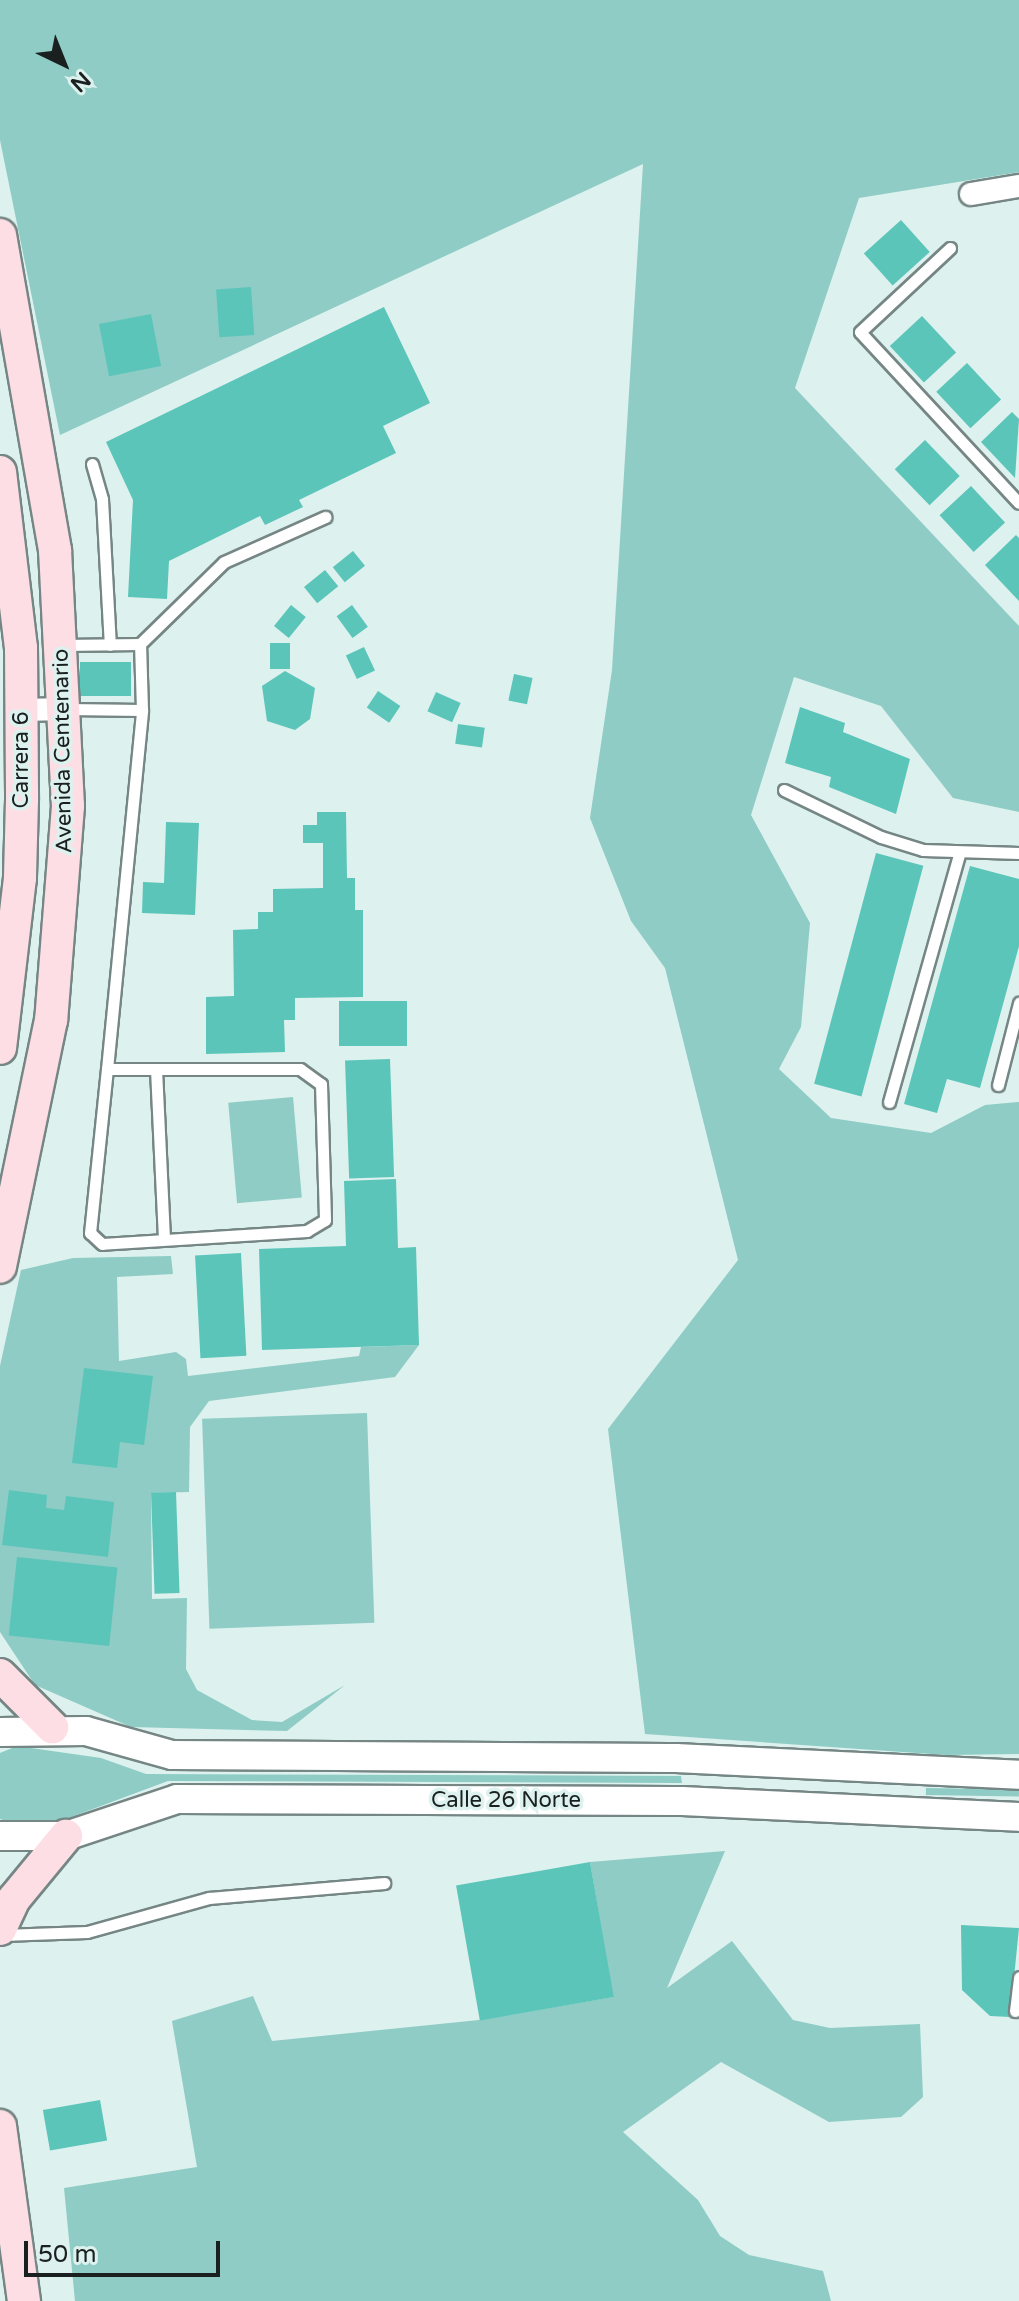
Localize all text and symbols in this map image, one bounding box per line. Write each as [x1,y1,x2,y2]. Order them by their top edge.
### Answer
north arrow [24,24,104,104]
text: N [65,66,96,97]
street label: Avenida Centenario [48,648,78,854]
street label: Carrera 6 [9,712,35,808]
street label: Calle 26 Norte [431,1788,581,1814]
scale bar [28,2225,224,2275]
text: 50 m [38,2240,96,2269]

